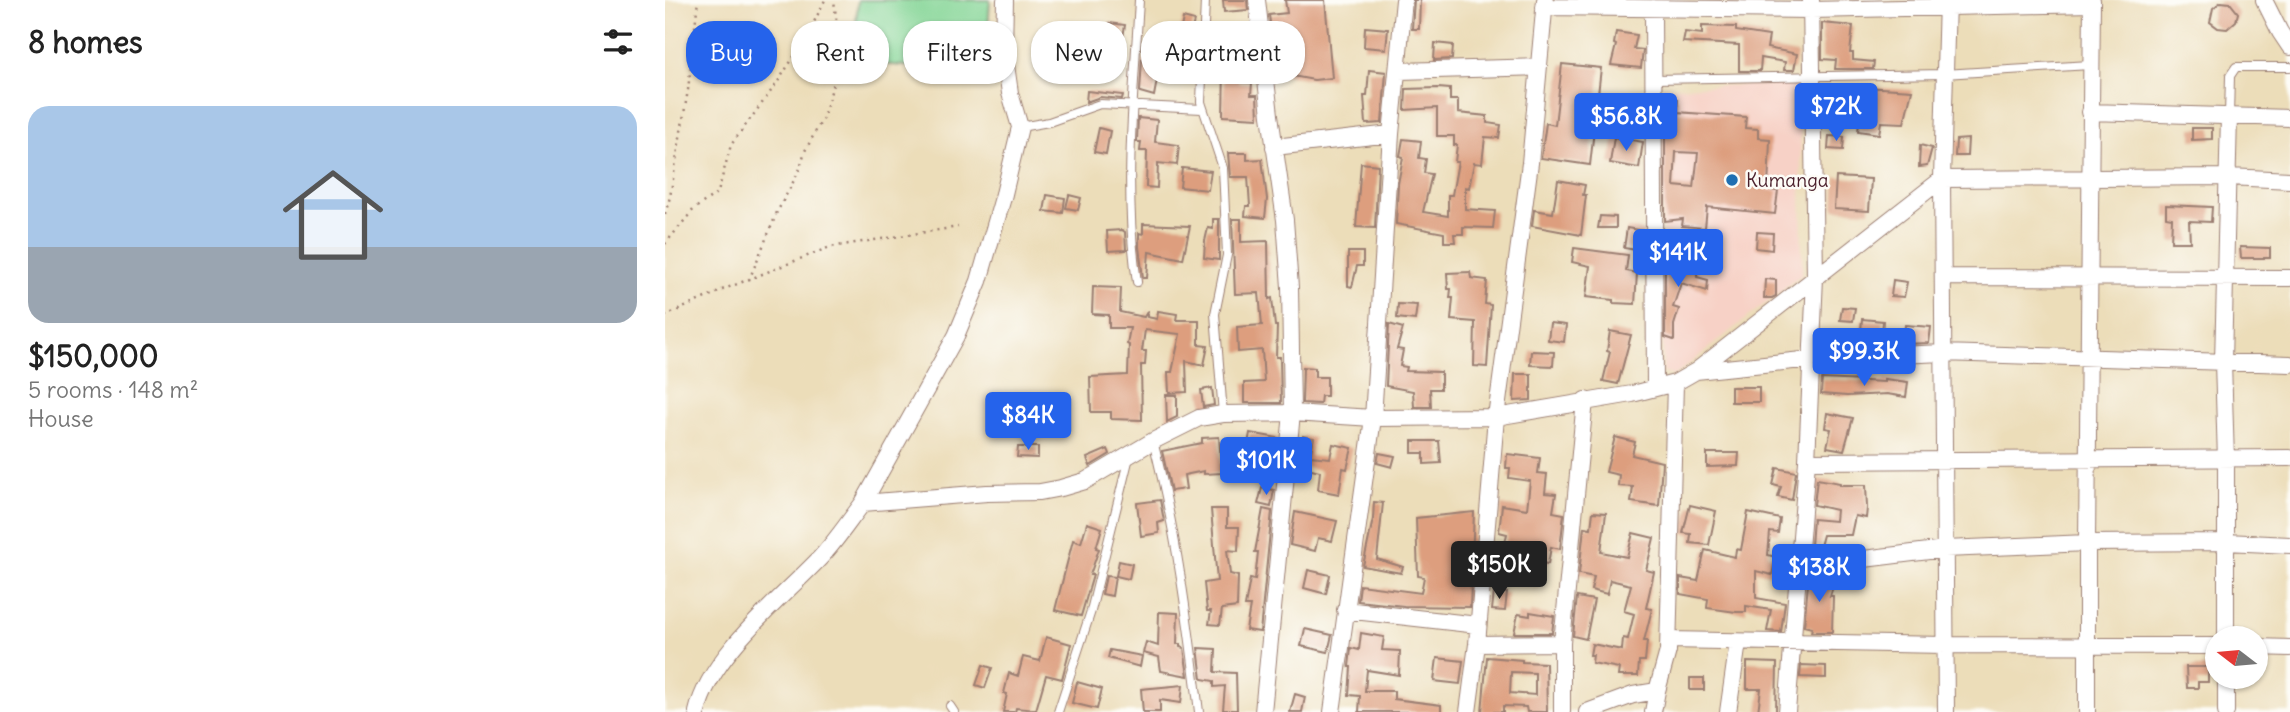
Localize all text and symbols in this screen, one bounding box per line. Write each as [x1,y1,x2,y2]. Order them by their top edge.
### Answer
chip: Buy [686,21,777,84]
chip: Rent [791,21,889,84]
chip: Filters [903,21,1017,84]
chip: New [1031,21,1127,84]
chip: Apartment [1141,21,1305,84]
text: 8 homes [28,23,143,61]
icon: filters [599,23,637,61]
pin: $72K [1795,83,1877,143]
text: $72K [1811,91,1861,120]
pin: $56.8K [1569,94,1683,153]
text: $56.8K [1590,101,1662,130]
icon: home [270,152,396,278]
place label: Kumanga [1746,168,1829,192]
marker: Kumanga [1724,172,1740,188]
pin: $141K [1629,230,1727,289]
text: $141K [1649,237,1707,266]
pin: $99.3K [1807,328,1921,388]
text: $99.3K [1829,336,1899,365]
text: $150,000 [28,337,159,375]
text: 5 rooms · 148 m² [28,375,198,404]
pin: $84K [987,392,1069,452]
text: $84K [1001,400,1055,429]
text: House [28,404,94,433]
pin: $101K [1217,438,1315,497]
text: $101K [1236,445,1296,474]
pin: $150K [1450,542,1548,601]
pin: $138K [1770,544,1868,604]
text: $150K [1467,549,1531,578]
text: $138K [1788,552,1850,581]
north arrow [2205,626,2268,690]
map controls [2205,626,2268,689]

